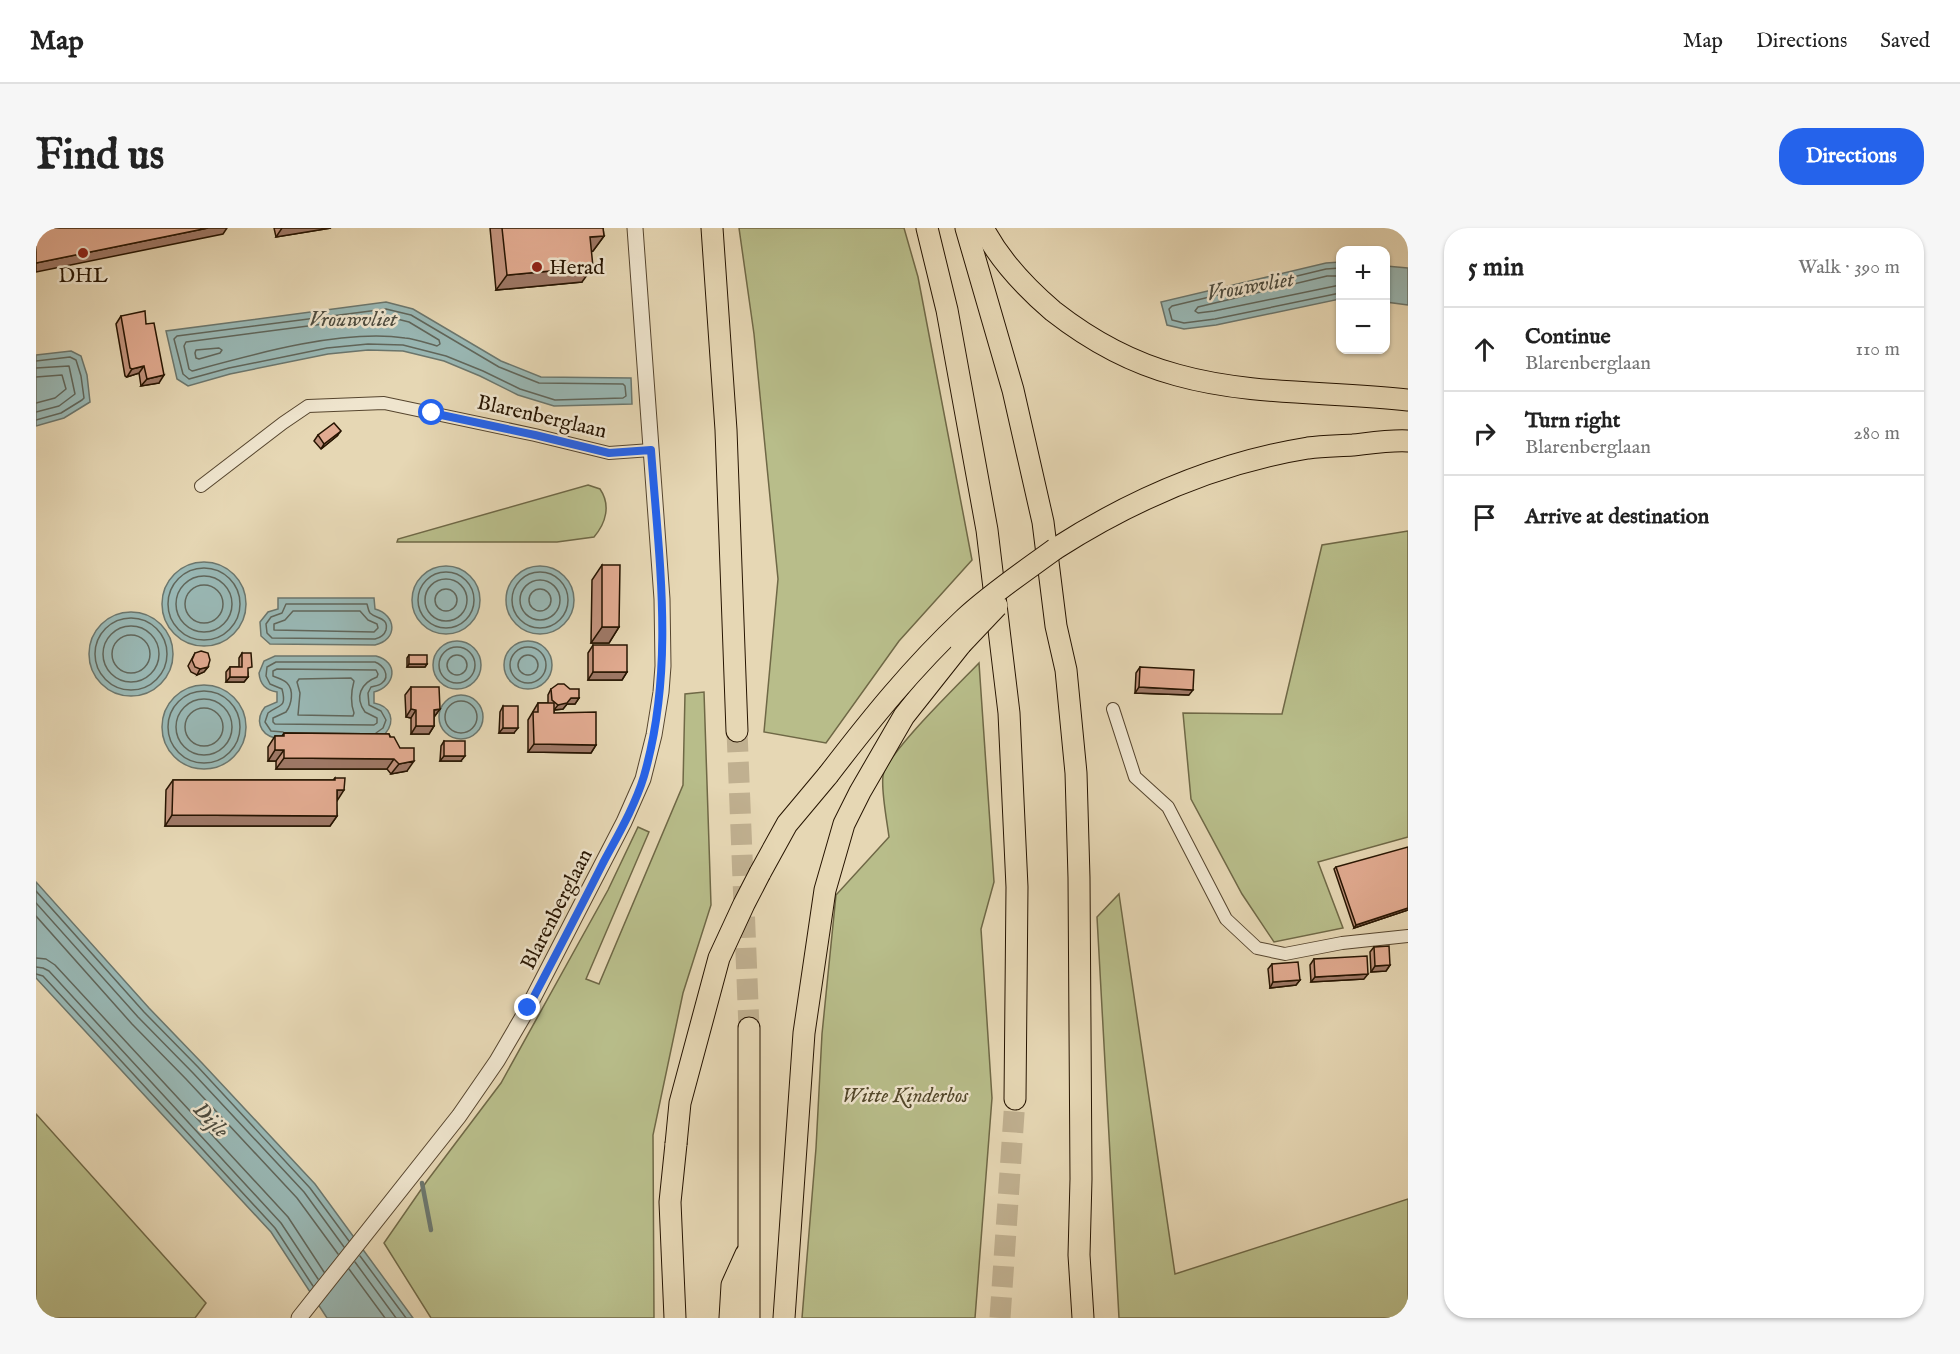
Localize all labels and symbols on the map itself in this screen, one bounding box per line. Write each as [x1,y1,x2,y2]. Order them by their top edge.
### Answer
marker: DHL [76,246,90,260]
place label: Herad [549,255,605,282]
marker: Herad [530,260,544,274]
place label: DHL [58,263,108,290]
water label: Vrouwvliet [1204,265,1297,308]
water label: Vrouwvliet [309,306,398,334]
street label: Blarenberglaan [474,389,609,445]
route start [418,399,444,425]
street label: Blarenberglaan [515,845,599,975]
route end [514,994,540,1020]
park label: Witte Kinderbos [842,1083,969,1110]
water label: Dijle [187,1096,235,1145]

